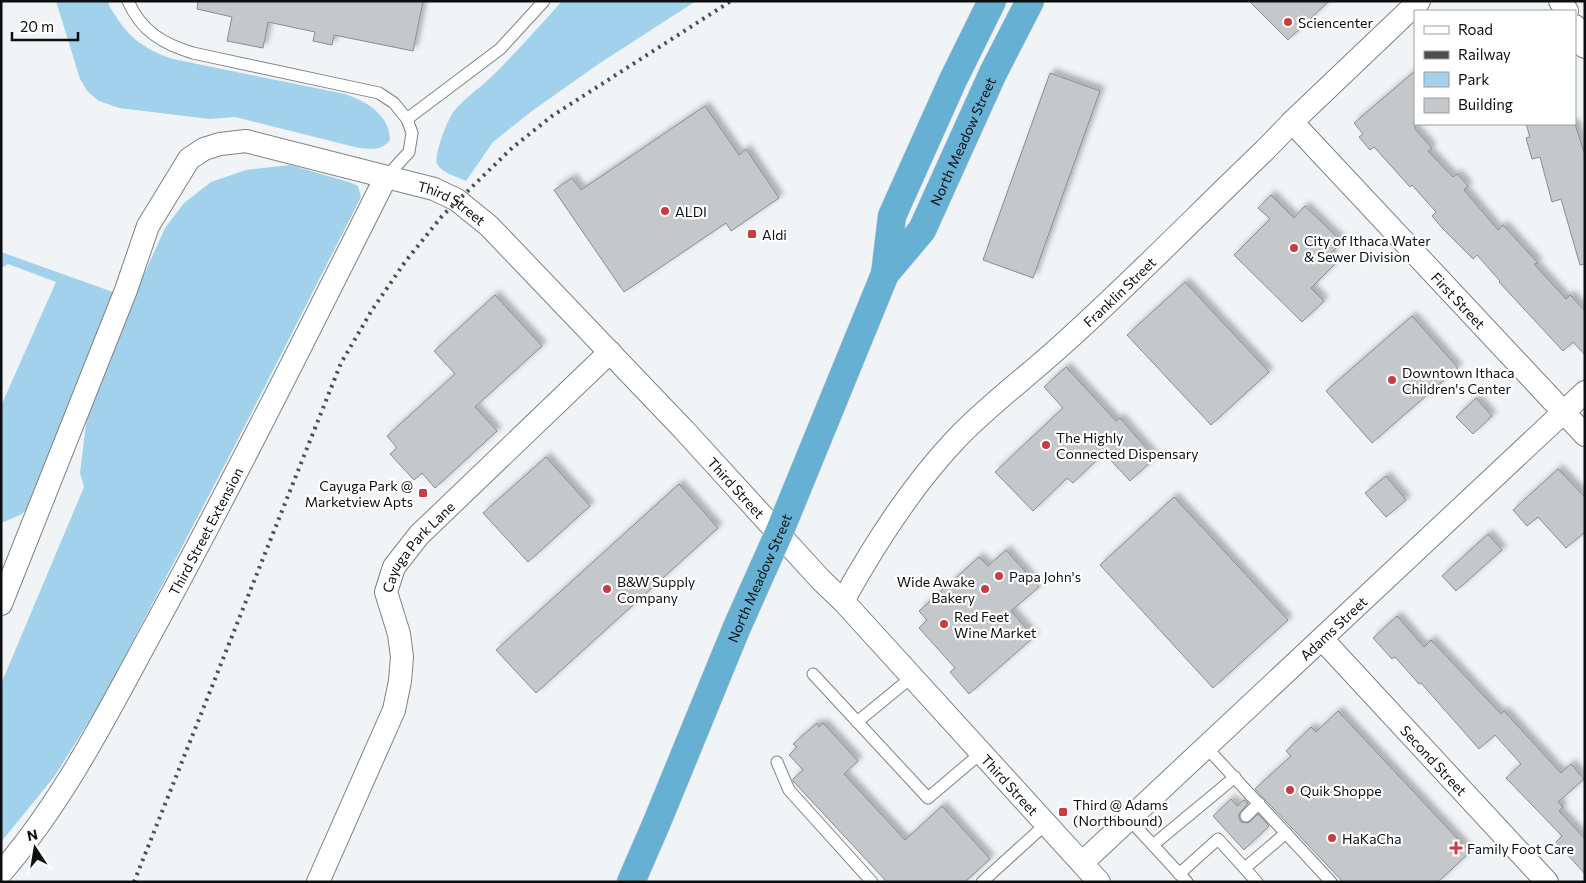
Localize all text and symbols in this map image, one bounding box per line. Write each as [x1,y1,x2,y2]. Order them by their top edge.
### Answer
scale bar [12,10,79,42]
legend [1414,10,1576,125]
place label: Sciencenter [1298,14,1373,31]
marker: Sciencenter [1282,16,1294,28]
text: 20 m [20,17,54,35]
text: Road [1458,20,1493,38]
text: Railway [1458,45,1511,63]
text: Park [1458,70,1489,88]
street label: North Meadow Street [926,74,999,208]
text: Building [1458,95,1513,113]
street label: Third Street [416,177,489,229]
place label: ALDI [675,203,707,220]
marker: ALDI [659,205,671,217]
place label: Aldi [762,226,787,243]
marker: Aldi [746,228,758,240]
place label: City of Ithaca Water & Sewer Division [1304,232,1431,265]
marker: City of Ithaca Water & Sewer Division [1288,242,1300,254]
street label: Franklin Street [1079,253,1159,330]
street label: First Street [1428,268,1490,332]
place label: Downtown Ithaca Children's Center [1402,364,1515,397]
marker: Downtown Ithaca Children's Center [1386,374,1398,386]
place label: The Highly Connected Dispensary [1056,429,1199,462]
marker: The Highly Connected Dispensary [1040,439,1052,451]
street label: Third Street [704,454,769,522]
street label: Third Street Extension [165,464,246,598]
place label: Cayuga Park @ Marketview Apts [305,477,413,510]
marker: Cayuga Park @ Marketview Apts [417,487,429,499]
street label: Cayuga Park Lane [378,498,458,595]
street label: North Meadow Street [723,511,795,645]
place label: Papa John's [1009,568,1081,585]
marker: Papa John's [993,570,1005,582]
place label: B&W Supply Company [617,573,695,606]
place label: Wide Awake Bakery [897,573,975,606]
marker: B&W Supply Company [601,583,613,595]
marker: Wide Awake Bakery [979,583,991,595]
street label: Adams Street [1296,592,1370,663]
place label: Red Feet Wine Market [954,608,1037,641]
marker: Red Feet Wine Market [938,618,950,630]
street label: Second Street [1398,722,1471,799]
street label: Third Street [978,751,1042,819]
place label: Quik Shoppe [1300,782,1382,799]
marker: Quik Shoppe [1284,784,1296,796]
place label: Third @ Adams (Northbound) [1073,796,1168,829]
marker: Third @ Adams (Northbound) [1057,806,1069,818]
north arrow [10,823,60,873]
text: N [25,825,39,844]
place label: HaKaCha [1342,830,1401,847]
marker: HaKaCha [1326,832,1338,844]
place label: Family Foot Care [1467,840,1574,857]
marker: Family Foot Care [1449,841,1463,855]

